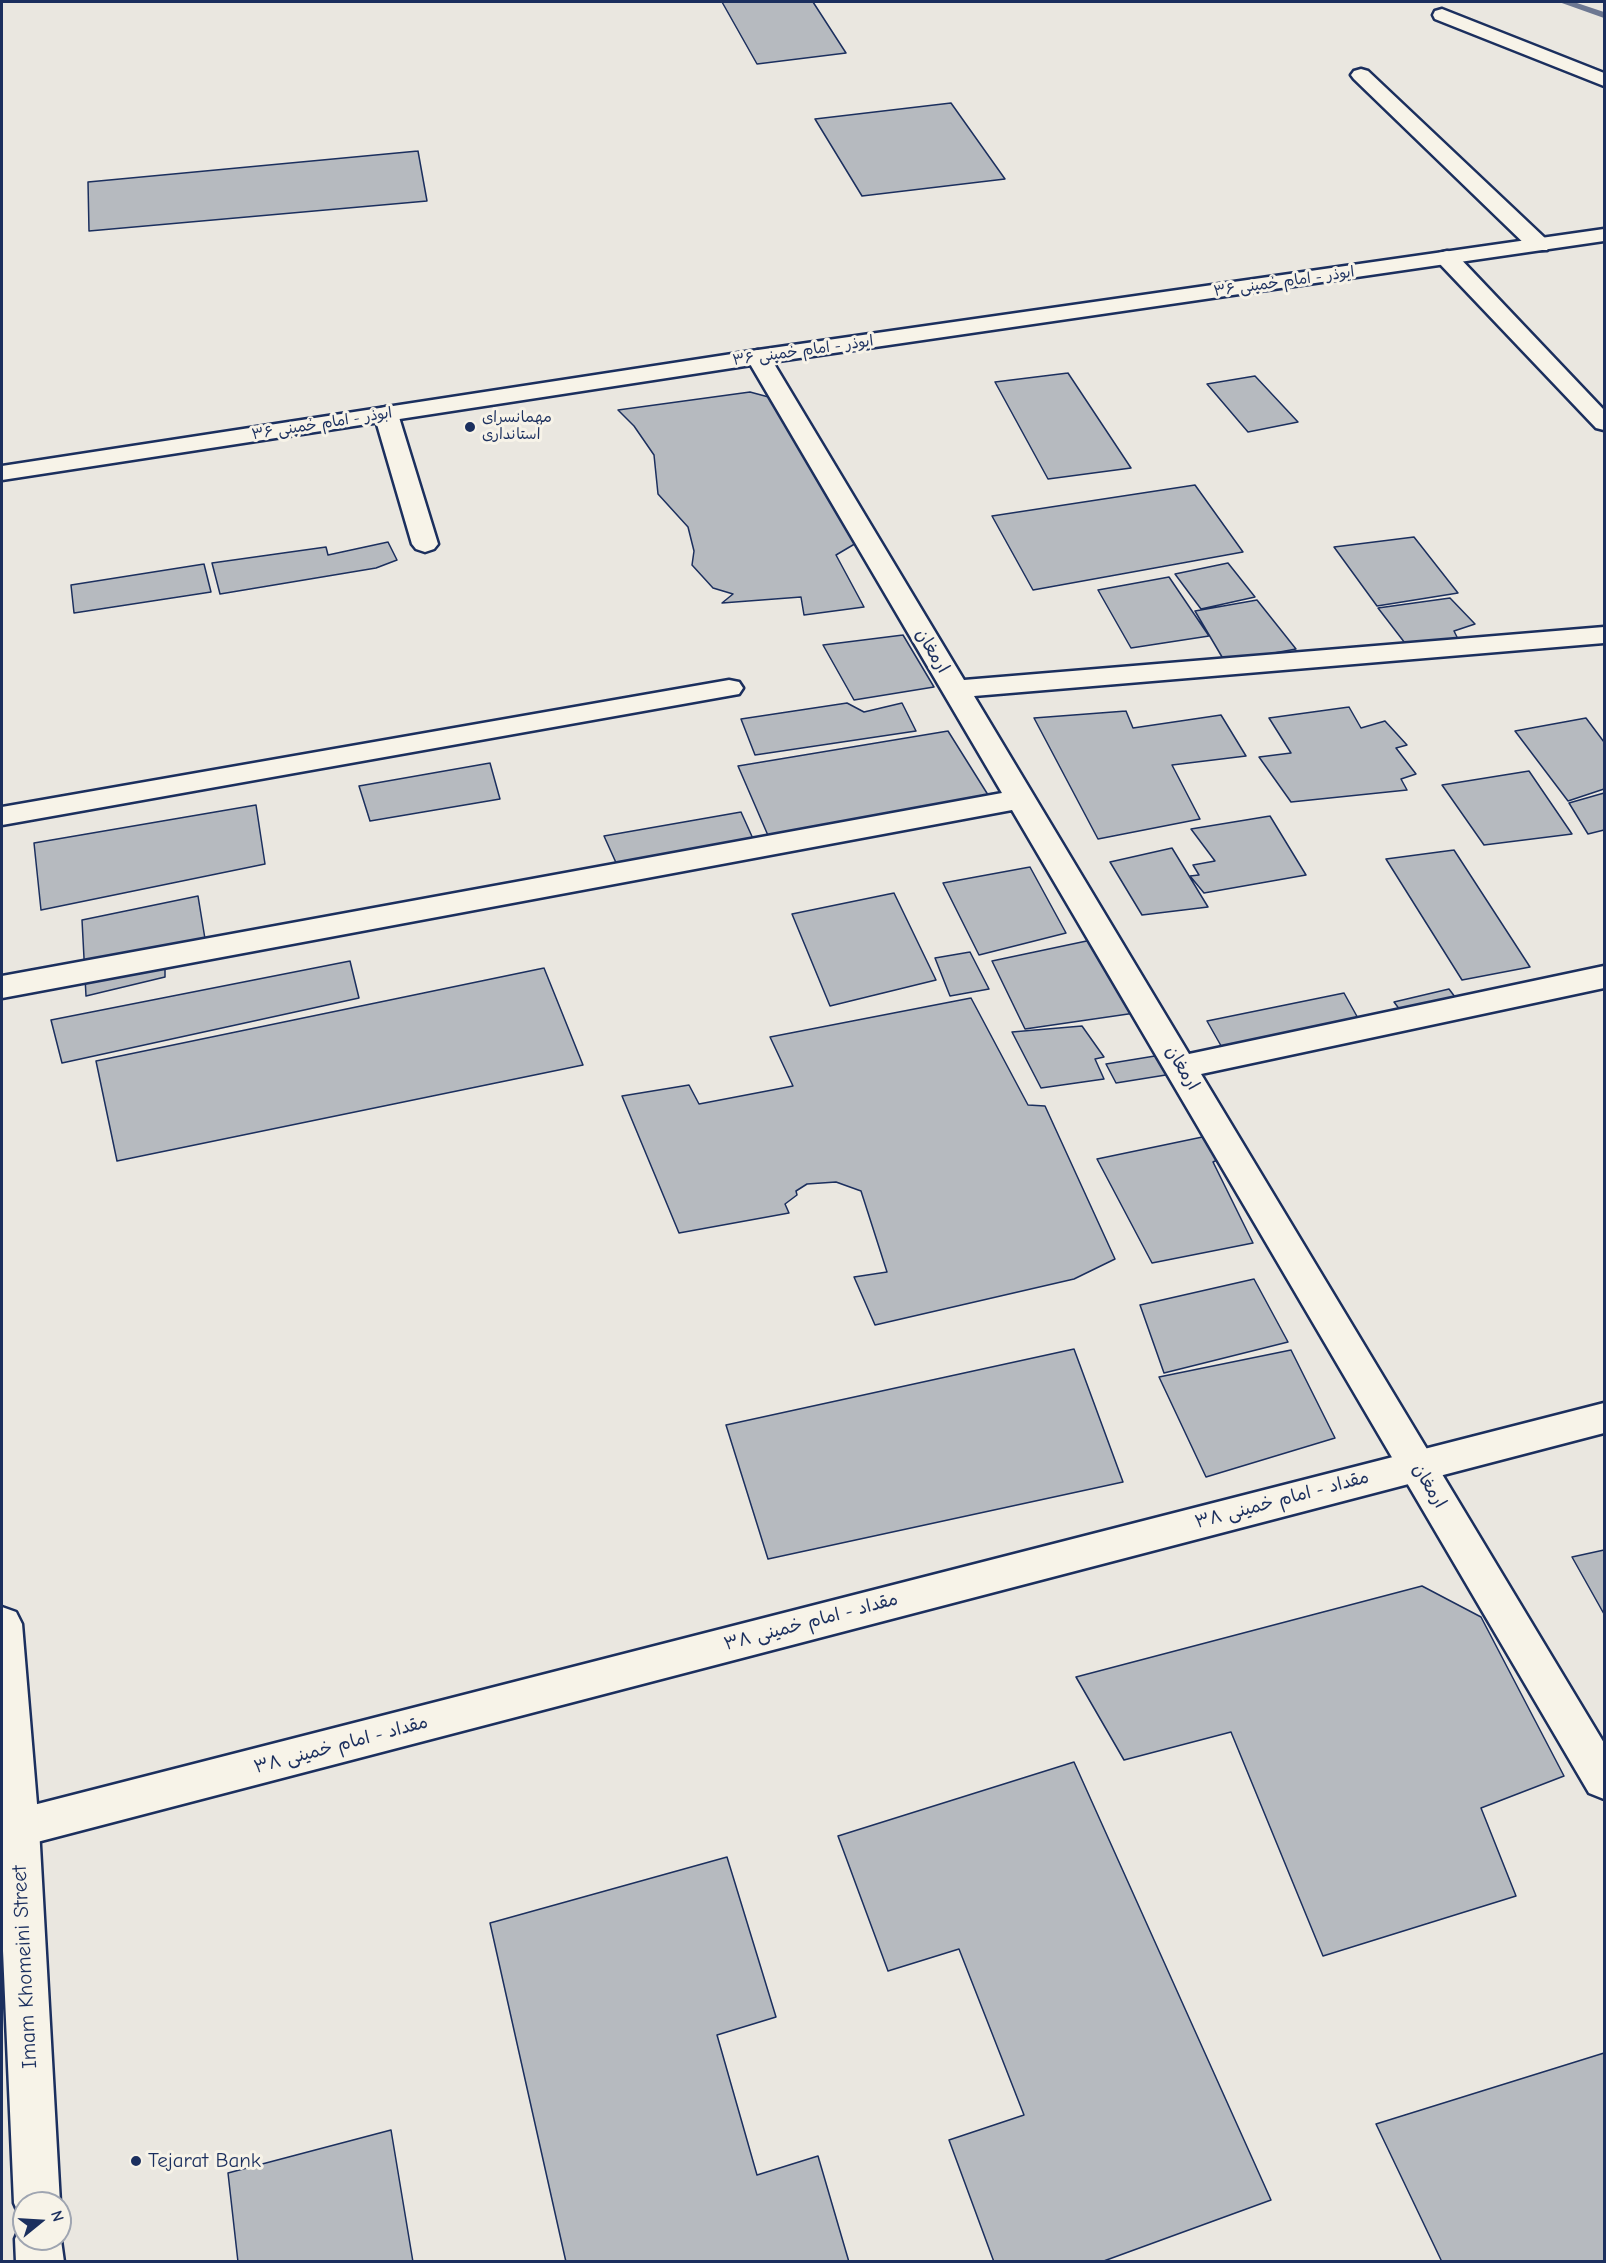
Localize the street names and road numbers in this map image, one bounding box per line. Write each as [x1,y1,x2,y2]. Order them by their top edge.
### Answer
street label: ابوذر - امام خمینی ۳۶ [1213,263,1355,301]
street label: ابوذر - امام خمینی ۳۶ [732,332,874,370]
street label: ابوذر - امام خمینی ۳۶ [251,404,393,444]
street label: ارمغان [910,625,954,677]
street label: ارمغان [1160,1042,1204,1094]
street label: ارمغان [1407,1460,1451,1512]
street label: مقداد - امام خمینی ۳۸ [1193,1466,1371,1534]
street label: مقداد - امام خمینی ۳۸ [722,1588,900,1656]
street label: مقداد - امام خمینی ۳۸ [252,1711,430,1779]
street label: Imam Khomeini Street [7,1865,43,2069]

